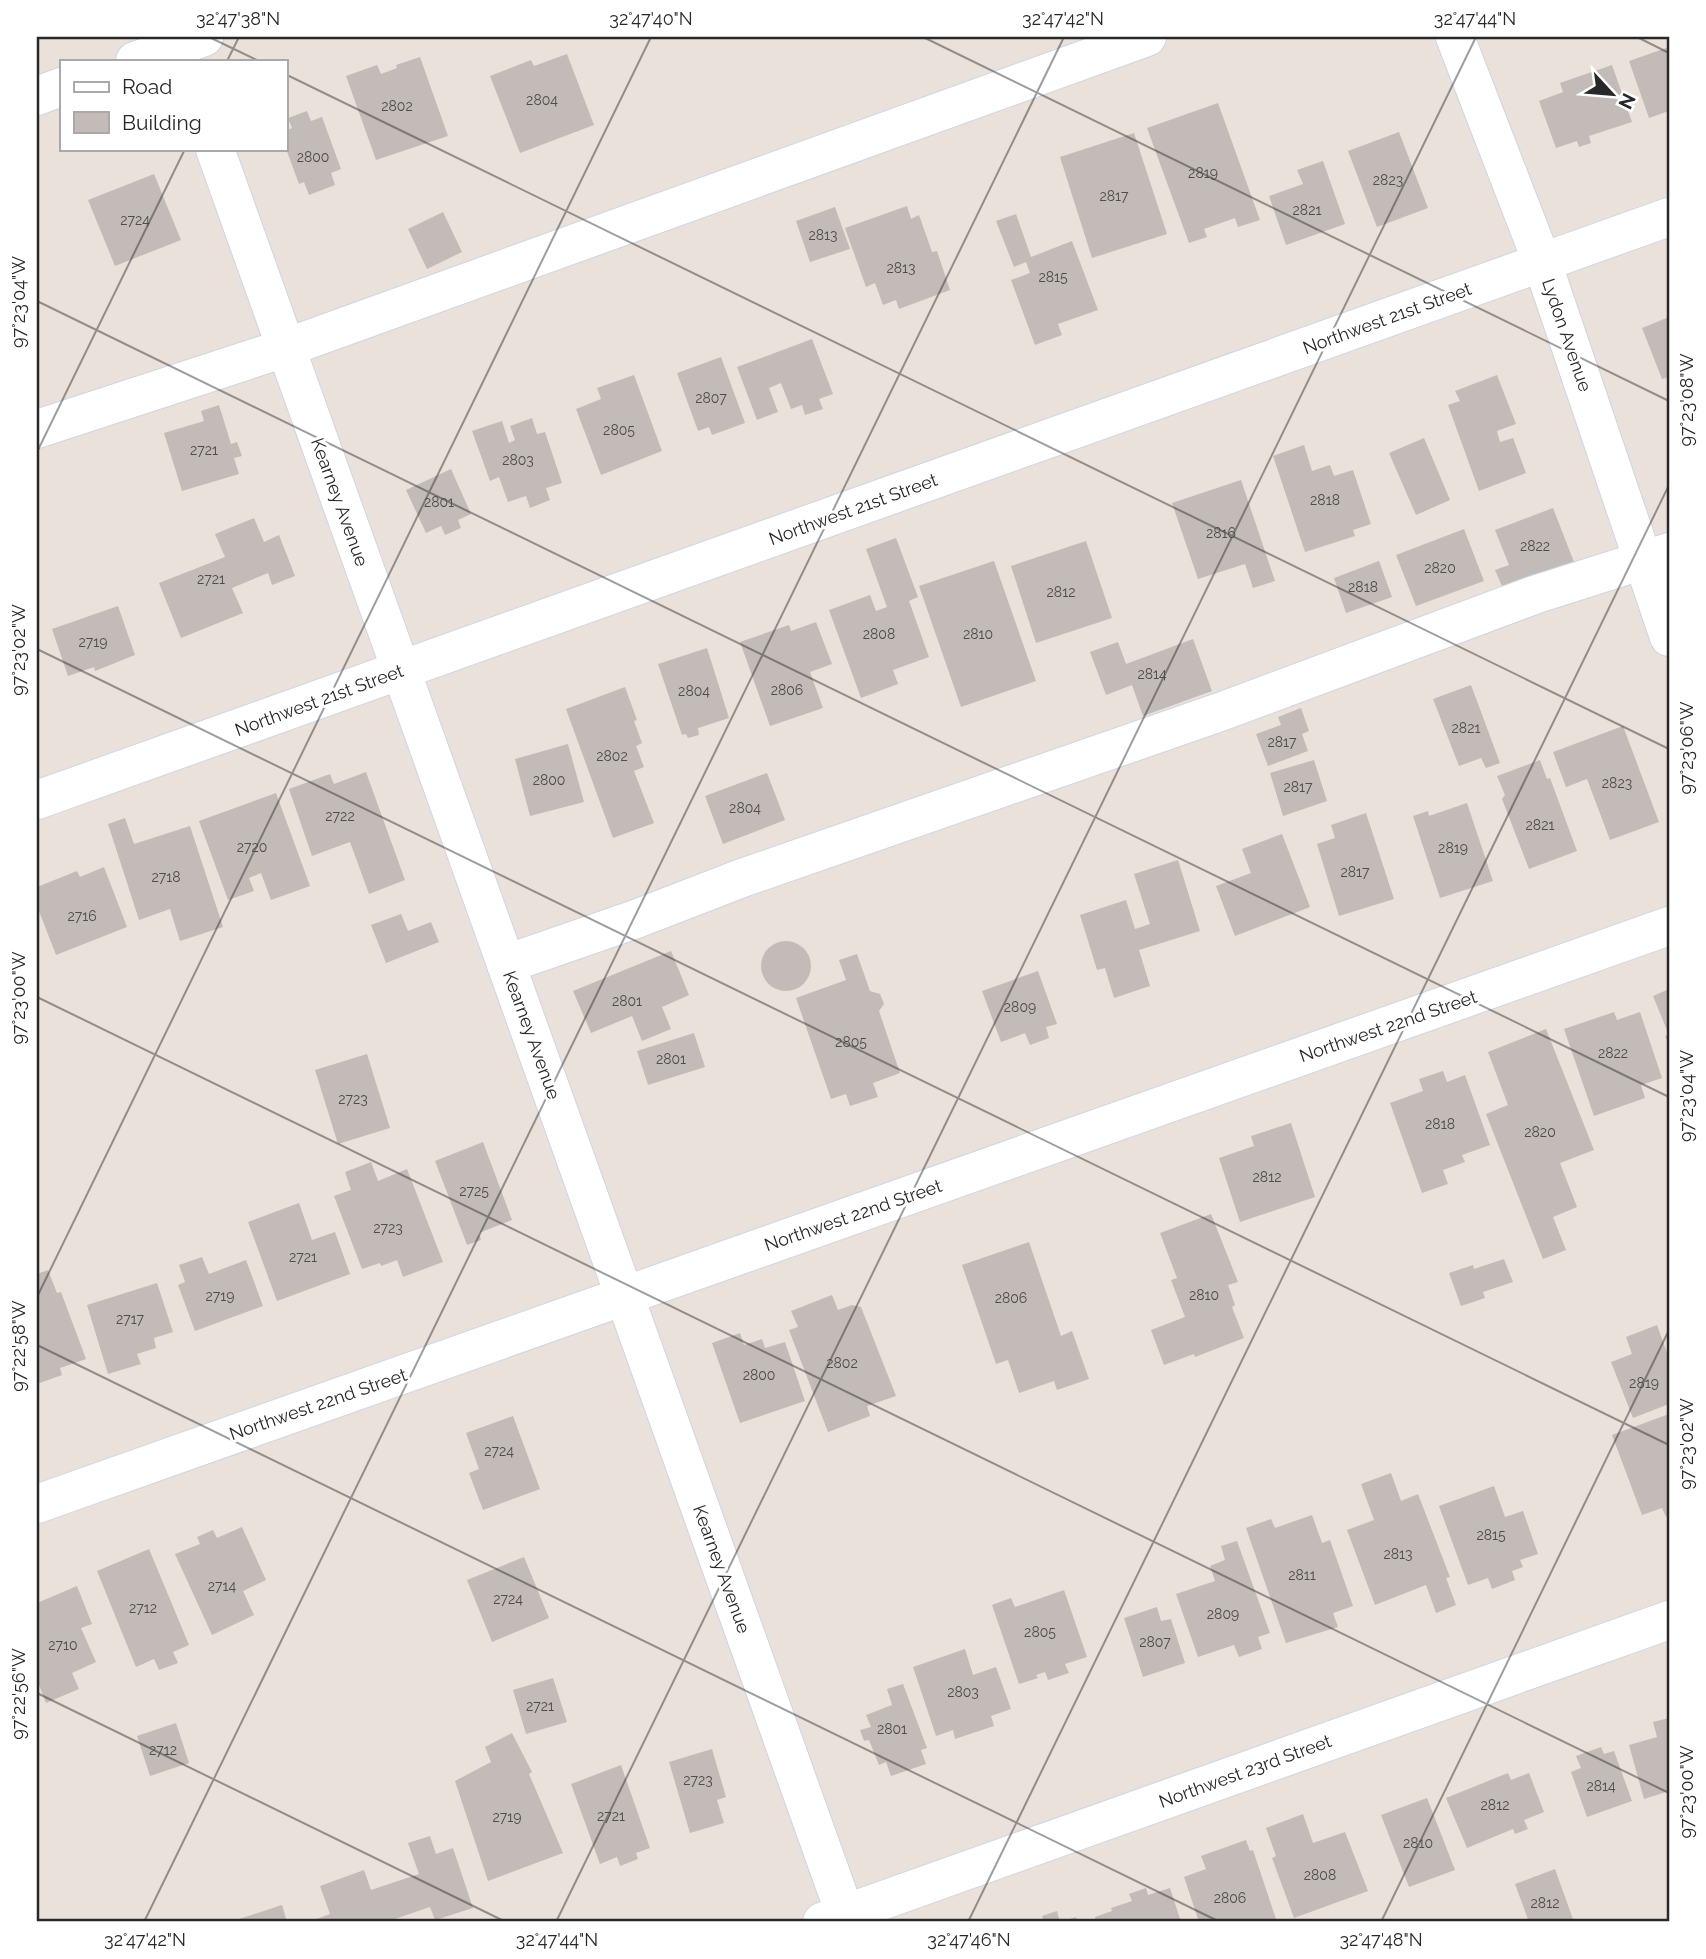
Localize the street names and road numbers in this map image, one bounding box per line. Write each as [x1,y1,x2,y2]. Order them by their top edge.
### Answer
street label: Lydon Avenue [1538,276,1596,395]
street label: Northwest 21st Street [1300,278,1474,358]
street label: Kearney Avenue [307,435,373,569]
street label: Northwest 21st Street [766,469,940,549]
street label: Northwest 21st Street [232,660,406,740]
street label: Kearney Avenue [499,968,565,1102]
street label: Northwest 22nd Street [1297,986,1479,1066]
street label: Northwest 22nd Street [762,1175,944,1255]
street label: Northwest 22nd Street [227,1364,409,1444]
street label: Kearney Avenue [689,1502,755,1636]
street label: Northwest 23rd Street [1156,1730,1334,1812]

